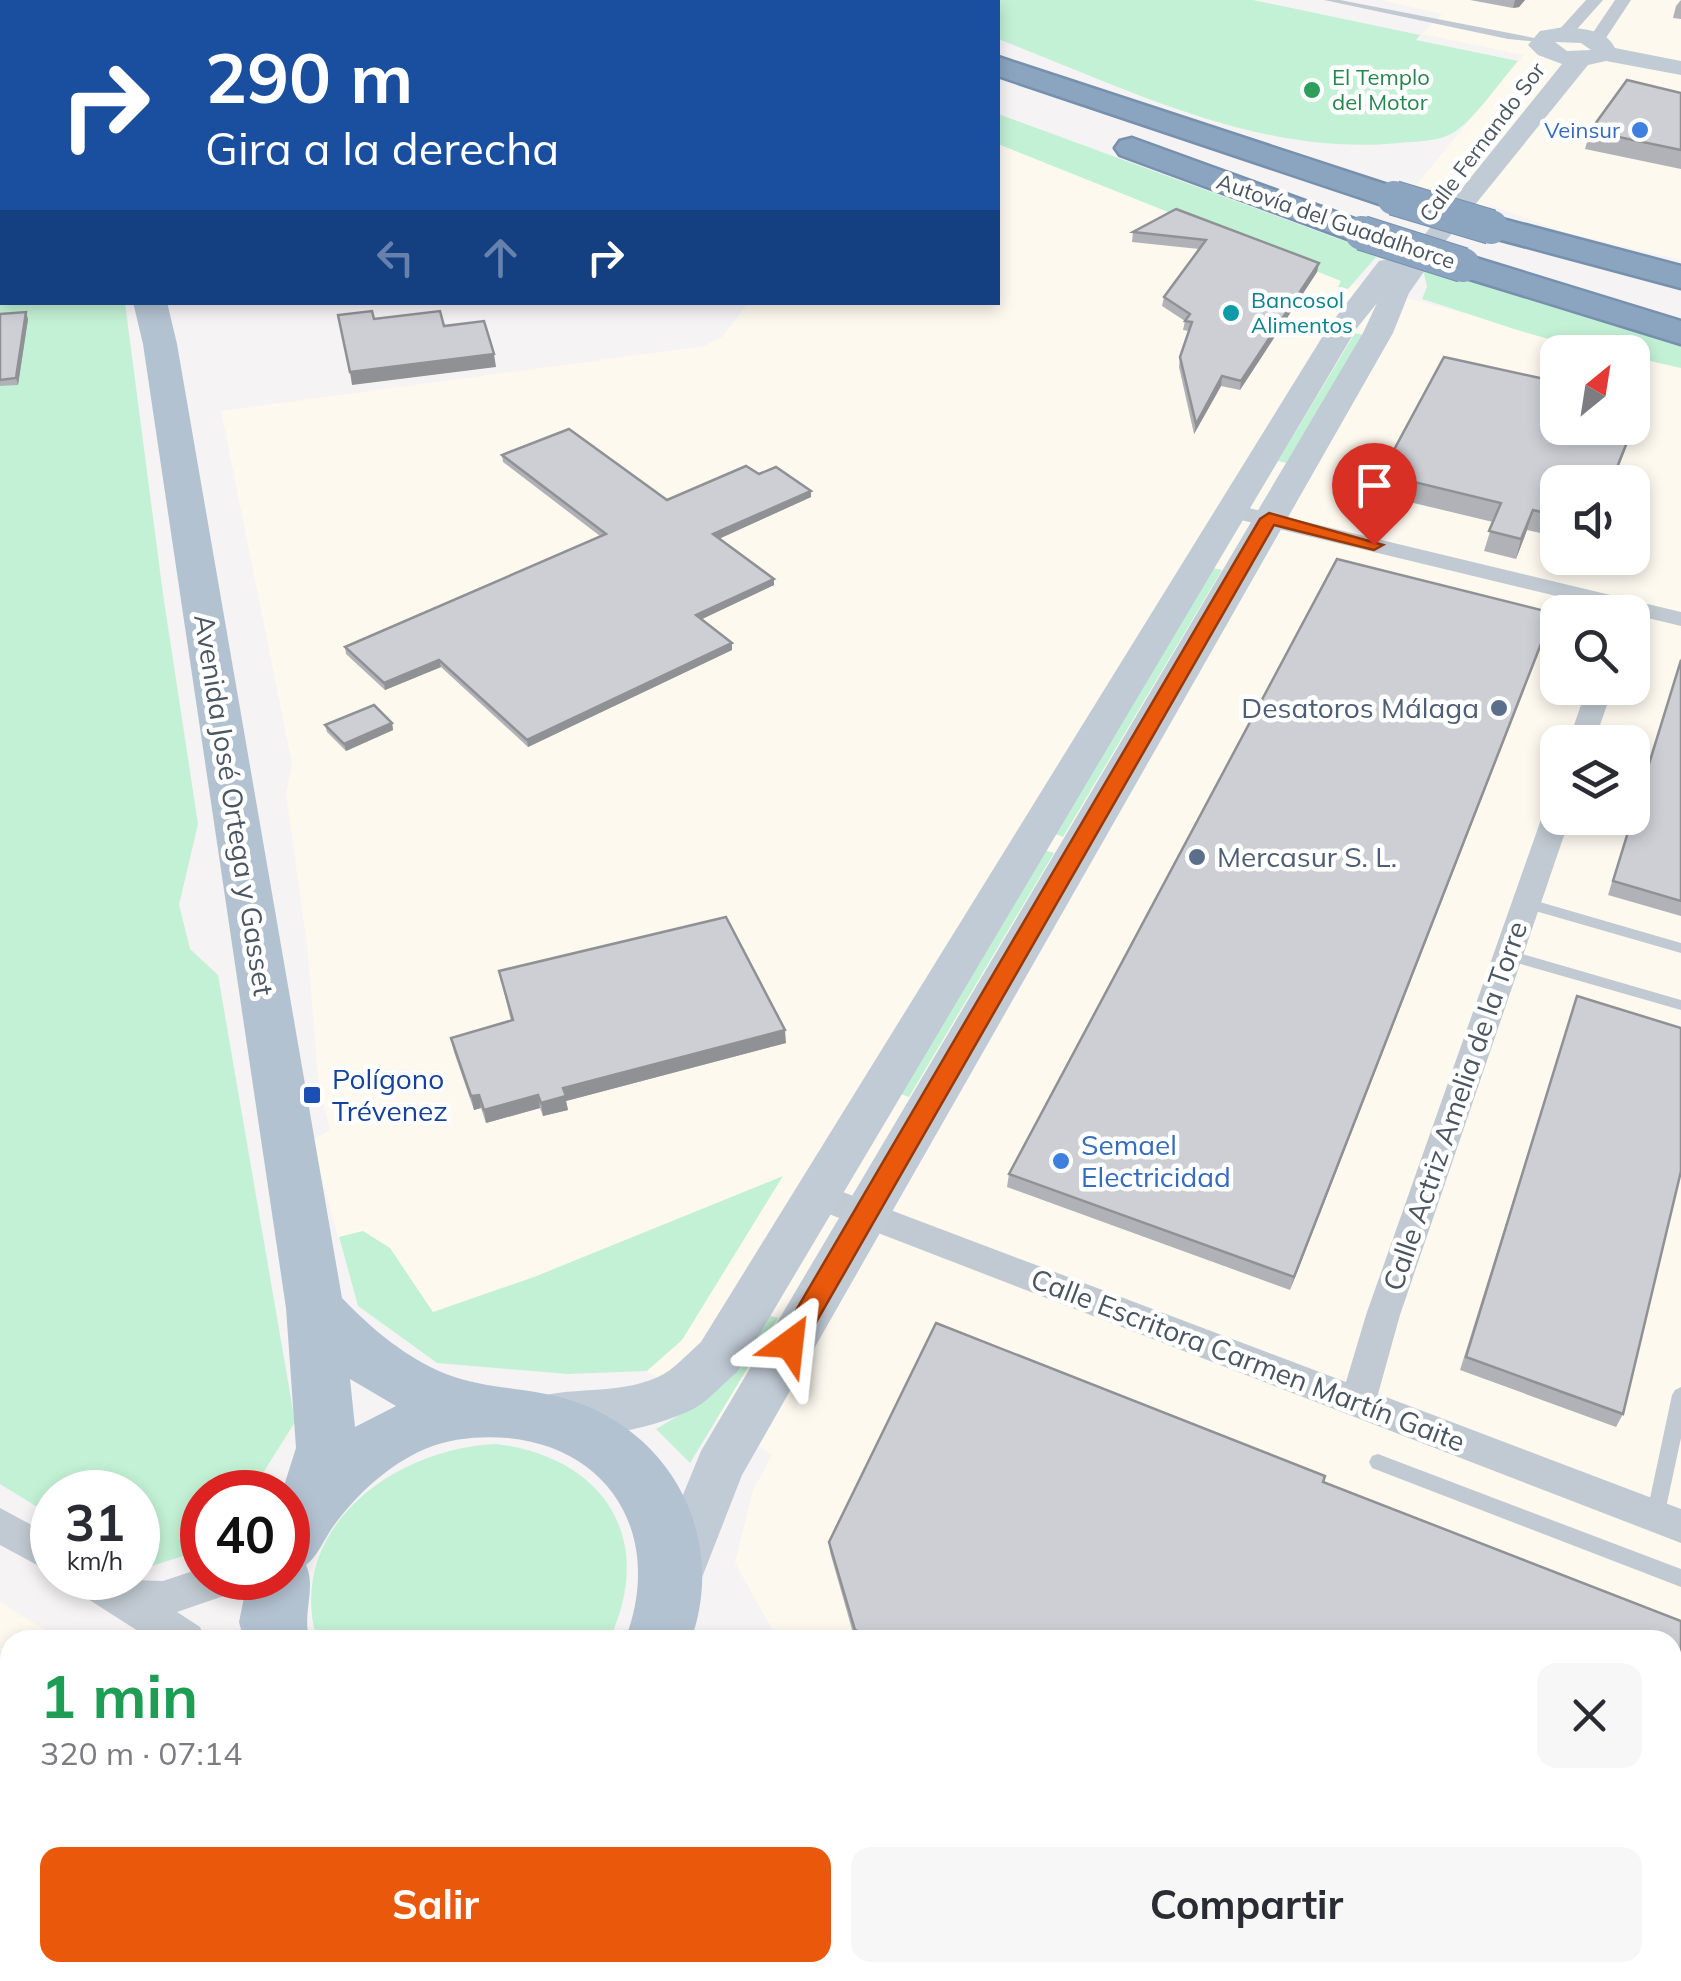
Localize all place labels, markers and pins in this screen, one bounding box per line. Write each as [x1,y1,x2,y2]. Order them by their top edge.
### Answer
place label: El Templo del Motor [1332,63,1430,116]
marker: El Templo del Motor [1301,79,1323,101]
place label: Veinsur [1544,116,1620,144]
marker: Veinsur [1629,119,1651,141]
place label: Bancosol Alimentos [1251,286,1353,339]
marker: Bancosol Alimentos [1220,302,1242,324]
pin [1332,443,1417,546]
place label: Desatoros Málaga [1241,690,1479,725]
marker: Desatoros Málaga [1488,697,1510,719]
place label: Mercasur S. L. [1217,839,1397,874]
marker: Mercasur S. L. [1186,846,1208,868]
place label: Polígono Trévenez [332,1061,448,1128]
marker: Polígono Trévenez [301,1084,323,1106]
place label: Semael Electricidad [1081,1127,1231,1194]
marker: Semael Electricidad [1050,1150,1072,1172]

